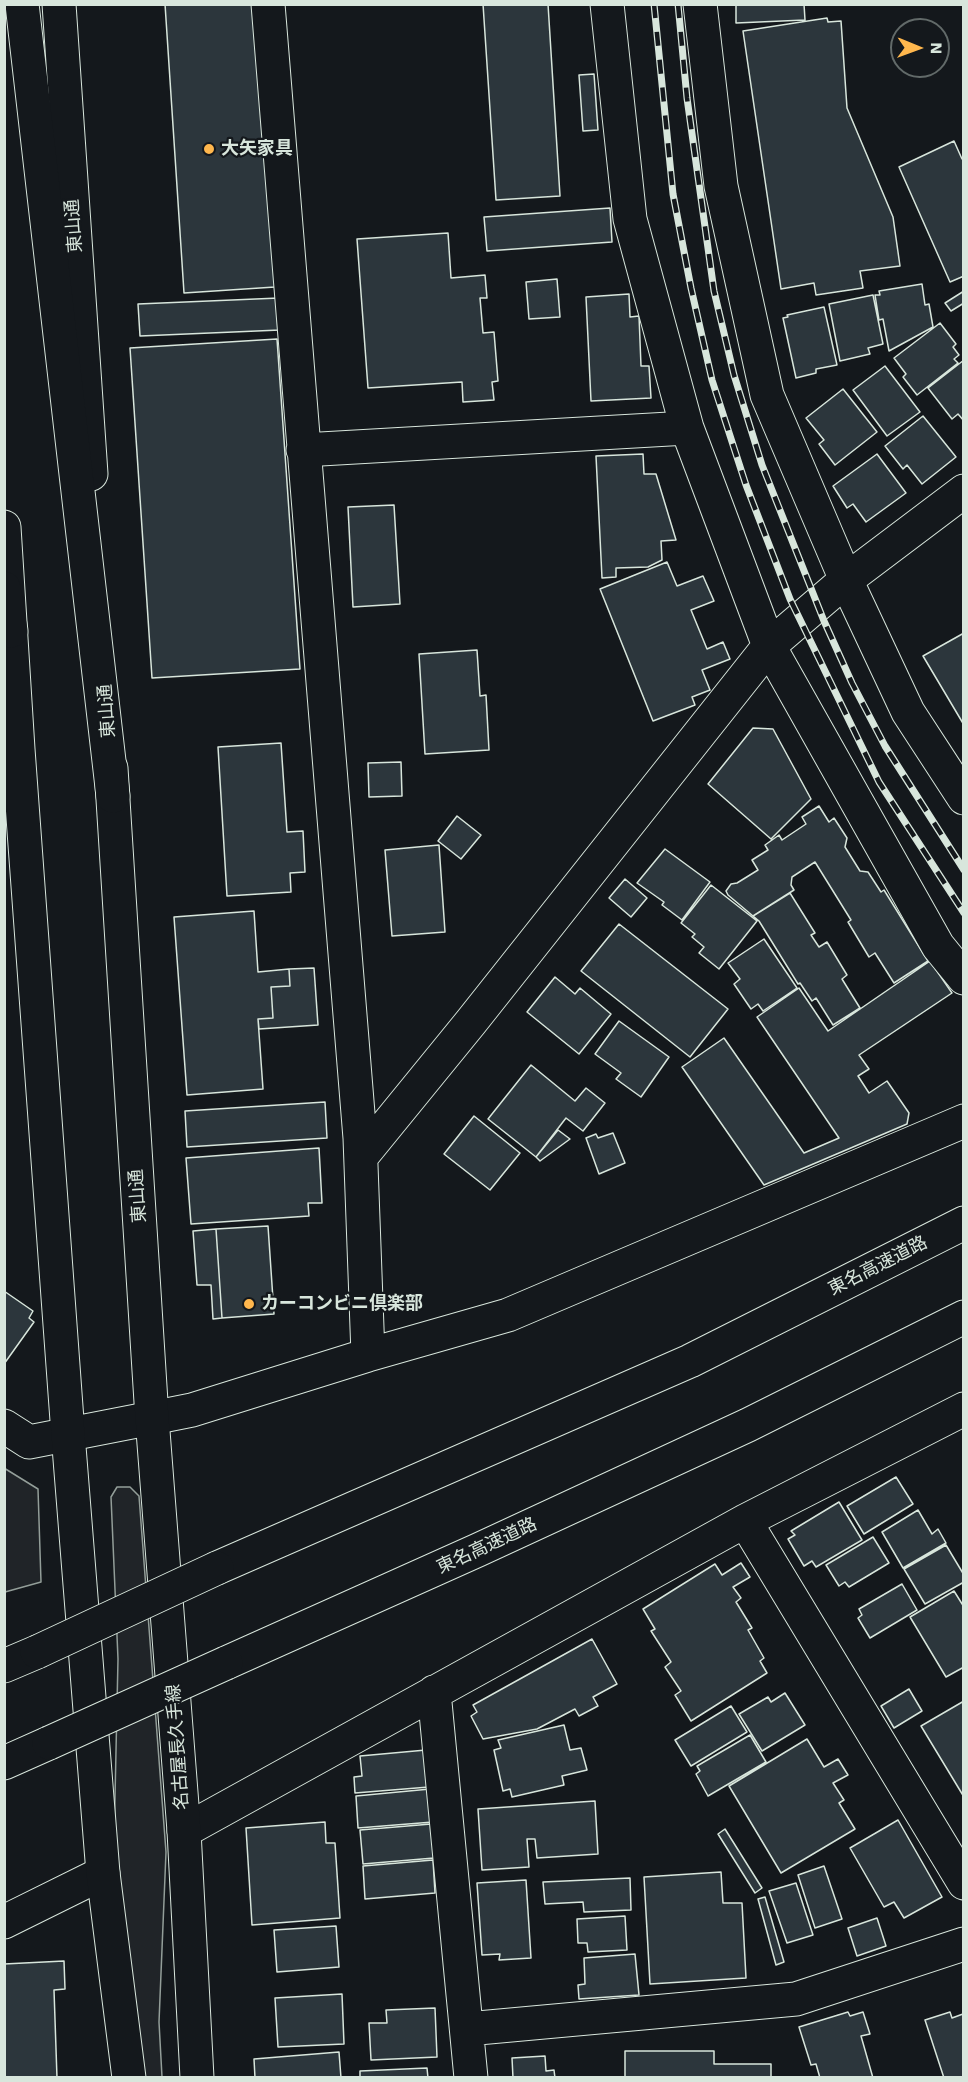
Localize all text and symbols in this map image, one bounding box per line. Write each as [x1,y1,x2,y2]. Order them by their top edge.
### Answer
north arrow [890,18,950,78]
text: N [927,42,946,54]
place label: 大矢家具 [221,138,293,160]
marker: 大矢家具 [202,142,216,156]
street label: 東山通 [61,198,87,254]
street label: 東山通 [94,683,120,739]
street label: 東山通 [125,1168,151,1224]
street label: 東名高速道路 [825,1232,931,1300]
place label: カーコンビニ倶楽部 [261,1293,423,1315]
marker: カーコンビニ倶楽部 [242,1297,256,1311]
street label: 東名高速道路 [433,1513,541,1579]
street label: 名古屋長久手線 [163,1683,193,1811]

